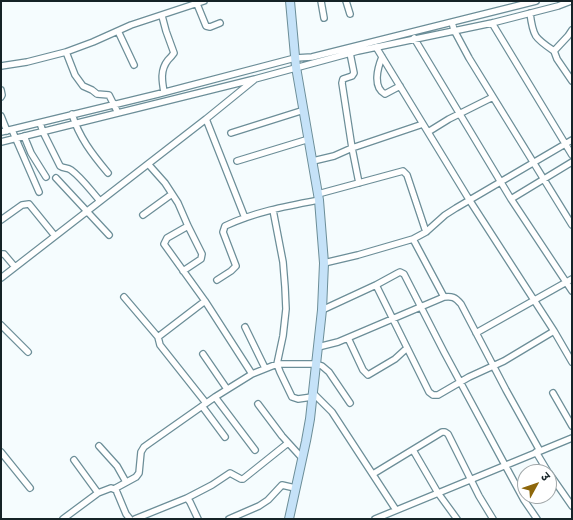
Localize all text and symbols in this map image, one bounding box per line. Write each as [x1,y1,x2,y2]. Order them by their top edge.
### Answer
north arrow [517,464,557,504]
text: उ [537,469,554,484]

